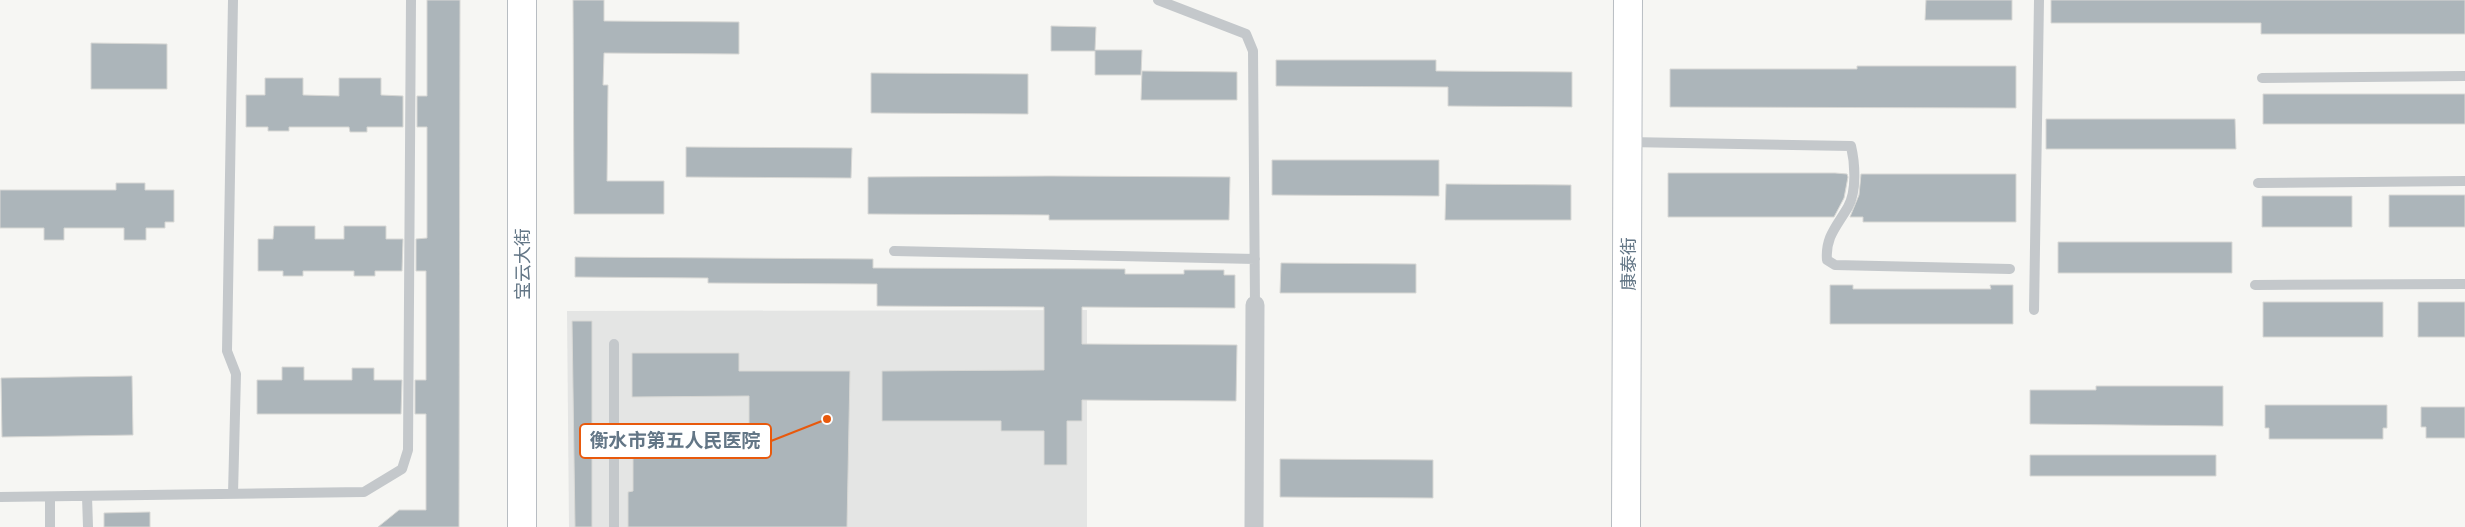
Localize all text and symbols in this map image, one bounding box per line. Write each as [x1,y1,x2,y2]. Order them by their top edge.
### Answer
street label: 宝云大街 [511,228,534,300]
street label: 康泰街 [1617,237,1640,291]
callout: 衡水市第五人民医院 [580,424,771,458]
text: 衡水市第五人民医院 [589,428,761,452]

